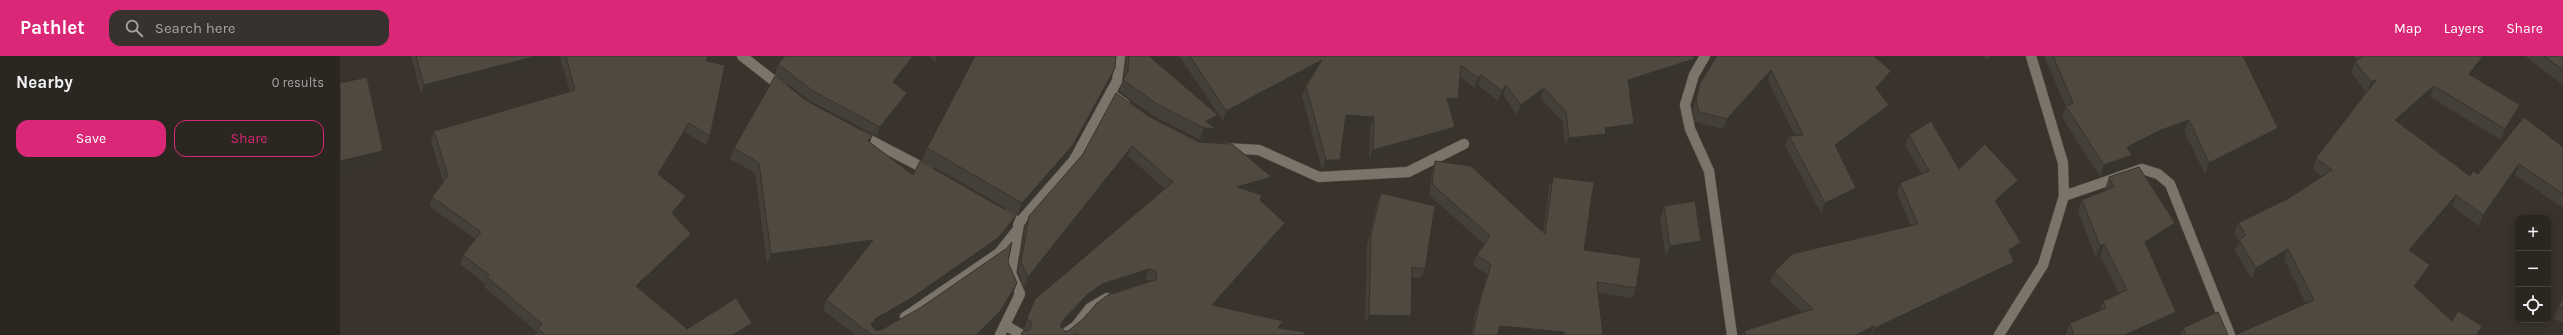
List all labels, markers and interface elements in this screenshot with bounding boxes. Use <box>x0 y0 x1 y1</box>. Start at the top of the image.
search box <box>109 10 389 46</box>
text: Pathlet <box>20 17 85 39</box>
icon: search <box>123 17 145 39</box>
text: Search here <box>155 19 236 37</box>
text: Map <box>2394 20 2422 37</box>
text: Layers <box>2444 20 2484 37</box>
text: Share <box>2506 20 2543 37</box>
text: Nearby <box>16 72 73 92</box>
text: 0 results <box>272 75 324 90</box>
button: Save <box>16 120 166 157</box>
button: Share <box>174 120 324 157</box>
map controls <box>2515 215 2551 323</box>
button: + <box>2515 215 2551 251</box>
button: − <box>2515 251 2551 287</box>
button: locate <box>2515 287 2551 323</box>

